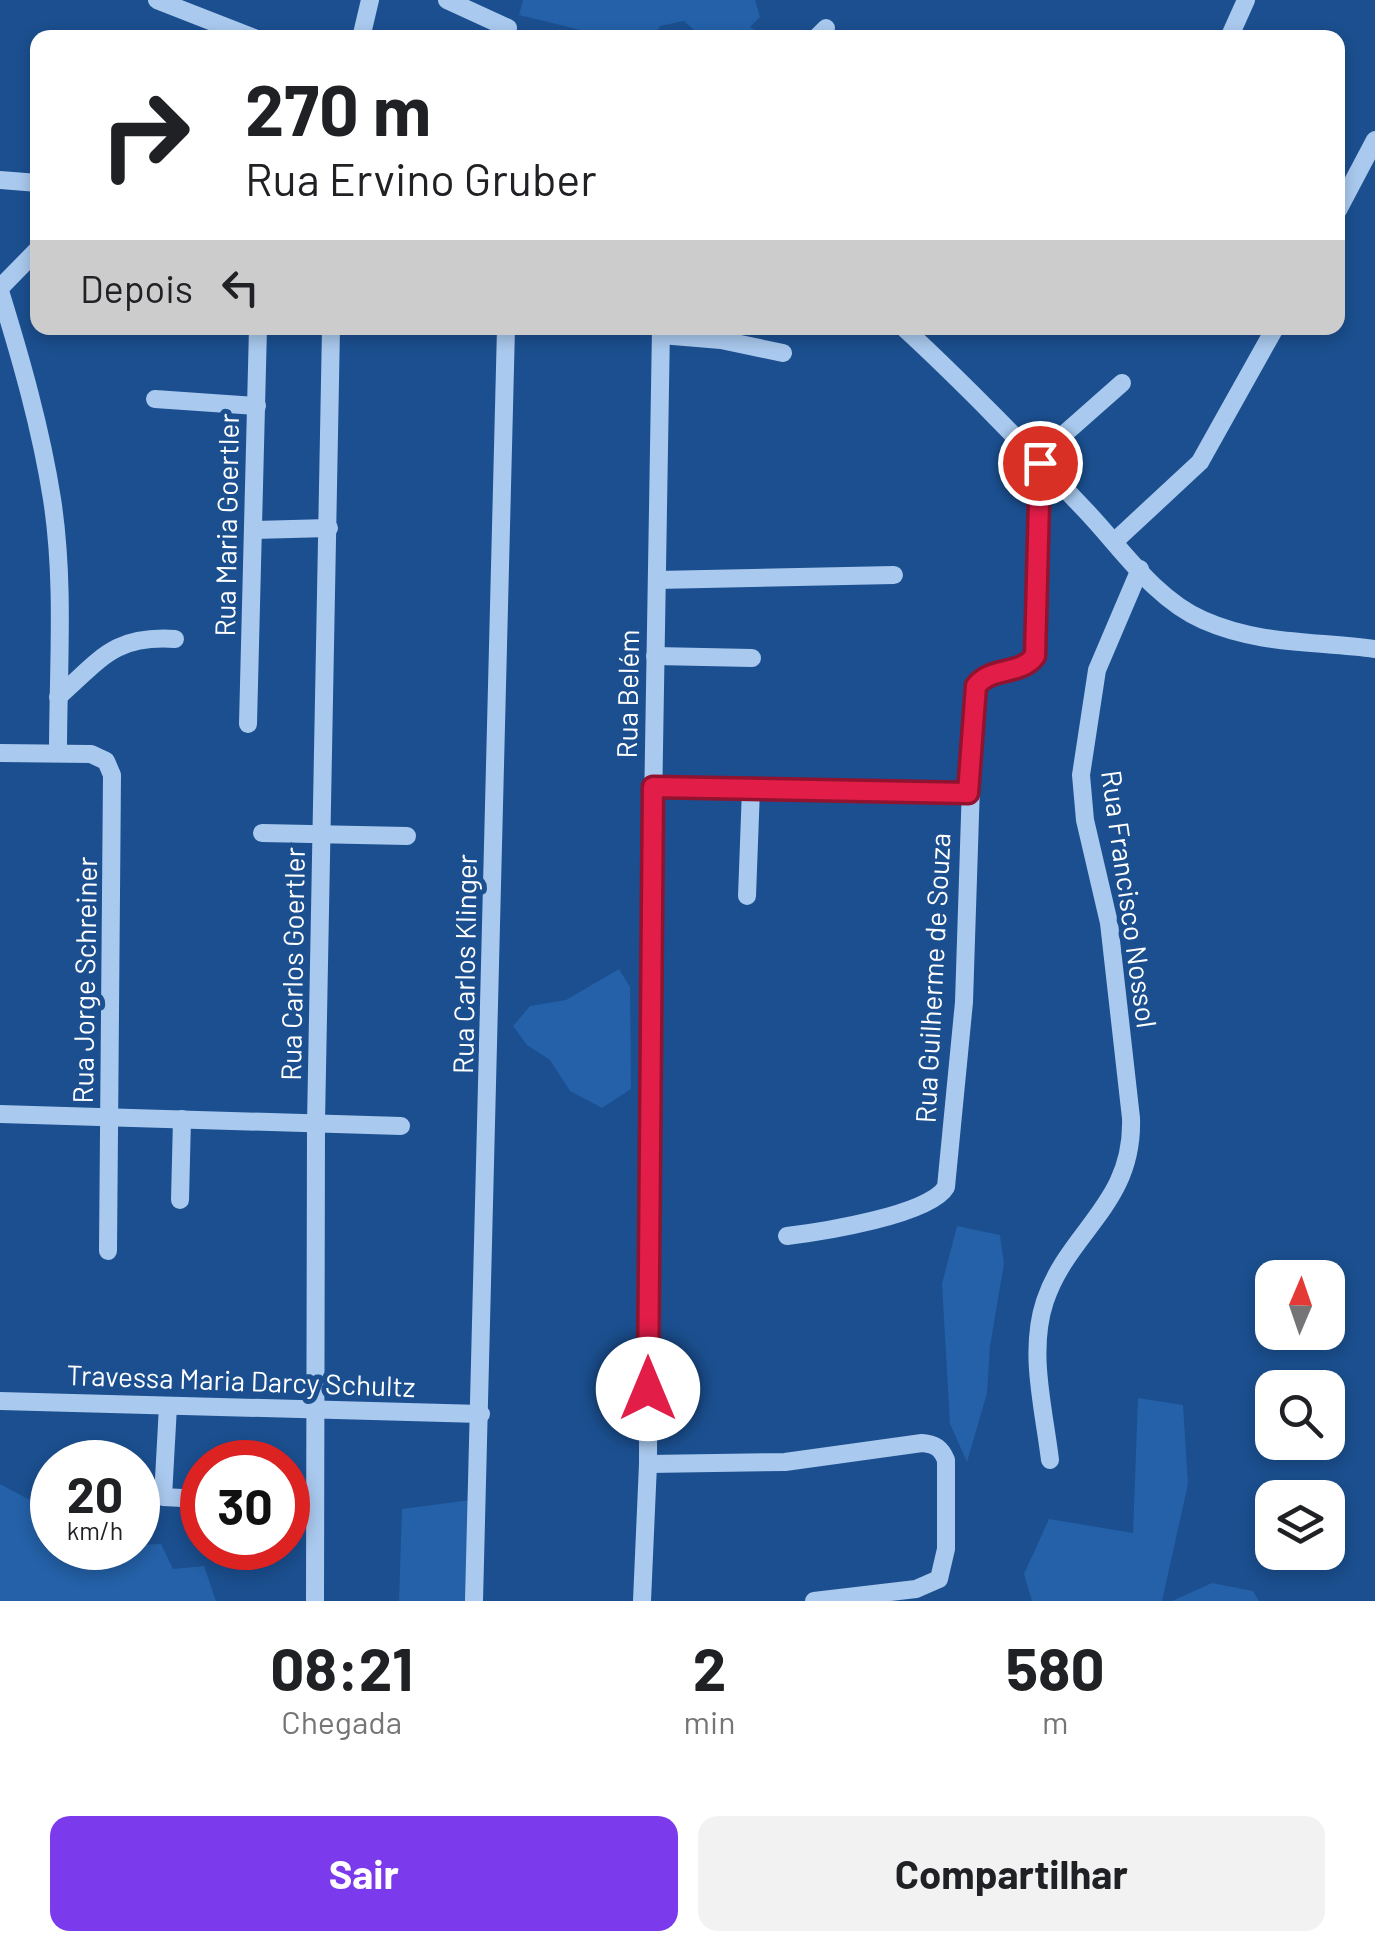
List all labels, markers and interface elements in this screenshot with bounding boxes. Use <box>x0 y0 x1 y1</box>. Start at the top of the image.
text: 270 m <box>245 66 431 150</box>
icon: right <box>80 70 210 200</box>
text: Rua Ervino Gruber <box>245 151 597 205</box>
icon: left <box>213 260 268 315</box>
text: Depois <box>80 265 193 311</box>
street label: Rua Maria Goertler <box>207 413 245 637</box>
pin <box>998 421 1083 506</box>
icon: arrive <box>1013 436 1068 491</box>
street label: Rua Belém <box>609 629 645 759</box>
street label: Rua Francisco Nossol <box>1095 768 1165 1030</box>
street label: Rua Guilherme de Souza <box>907 832 957 1124</box>
street label: Rua Carlos Goertler <box>273 847 311 1081</box>
street label: Rua Carlos Klinger <box>445 854 483 1074</box>
street label: Rua Jorge Schreiner <box>65 856 103 1104</box>
north arrow <box>1255 1260 1345 1350</box>
map controls <box>1255 1260 1345 1570</box>
position arrow <box>596 1337 700 1441</box>
street label: Travessa Maria Darcy Schultz <box>66 1357 416 1403</box>
button: search <box>1255 1370 1345 1460</box>
speed limit sign: 30 <box>180 1440 310 1570</box>
text: 20 <box>67 1463 123 1523</box>
button: layers <box>1255 1480 1345 1570</box>
text: km/h <box>67 1515 123 1545</box>
text: 08:21 <box>270 1631 413 1703</box>
text: 2 <box>693 1631 726 1703</box>
text: 580 <box>1006 1631 1105 1703</box>
text: Chegada <box>281 1702 402 1740</box>
text: min <box>684 1702 735 1740</box>
text: m <box>1042 1702 1068 1740</box>
button: Sair <box>50 1816 678 1931</box>
button: Compartilhar <box>698 1816 1325 1931</box>

